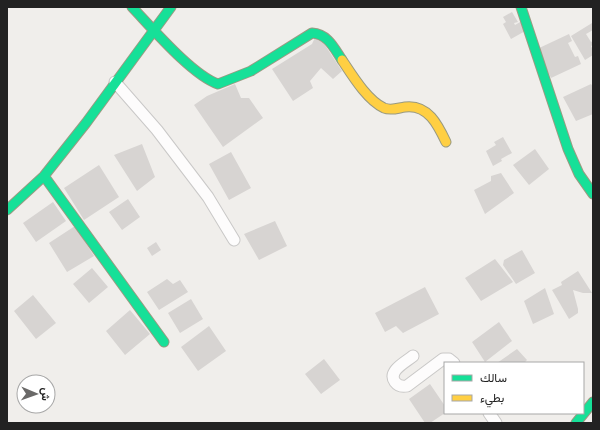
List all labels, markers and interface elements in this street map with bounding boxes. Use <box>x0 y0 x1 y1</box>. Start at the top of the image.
legend <box>444 362 584 414</box>
text: سالك <box>480 371 507 385</box>
north arrow <box>16 374 56 414</box>
text: ش <box>39 387 52 401</box>
text: بطيء <box>480 391 504 408</box>

